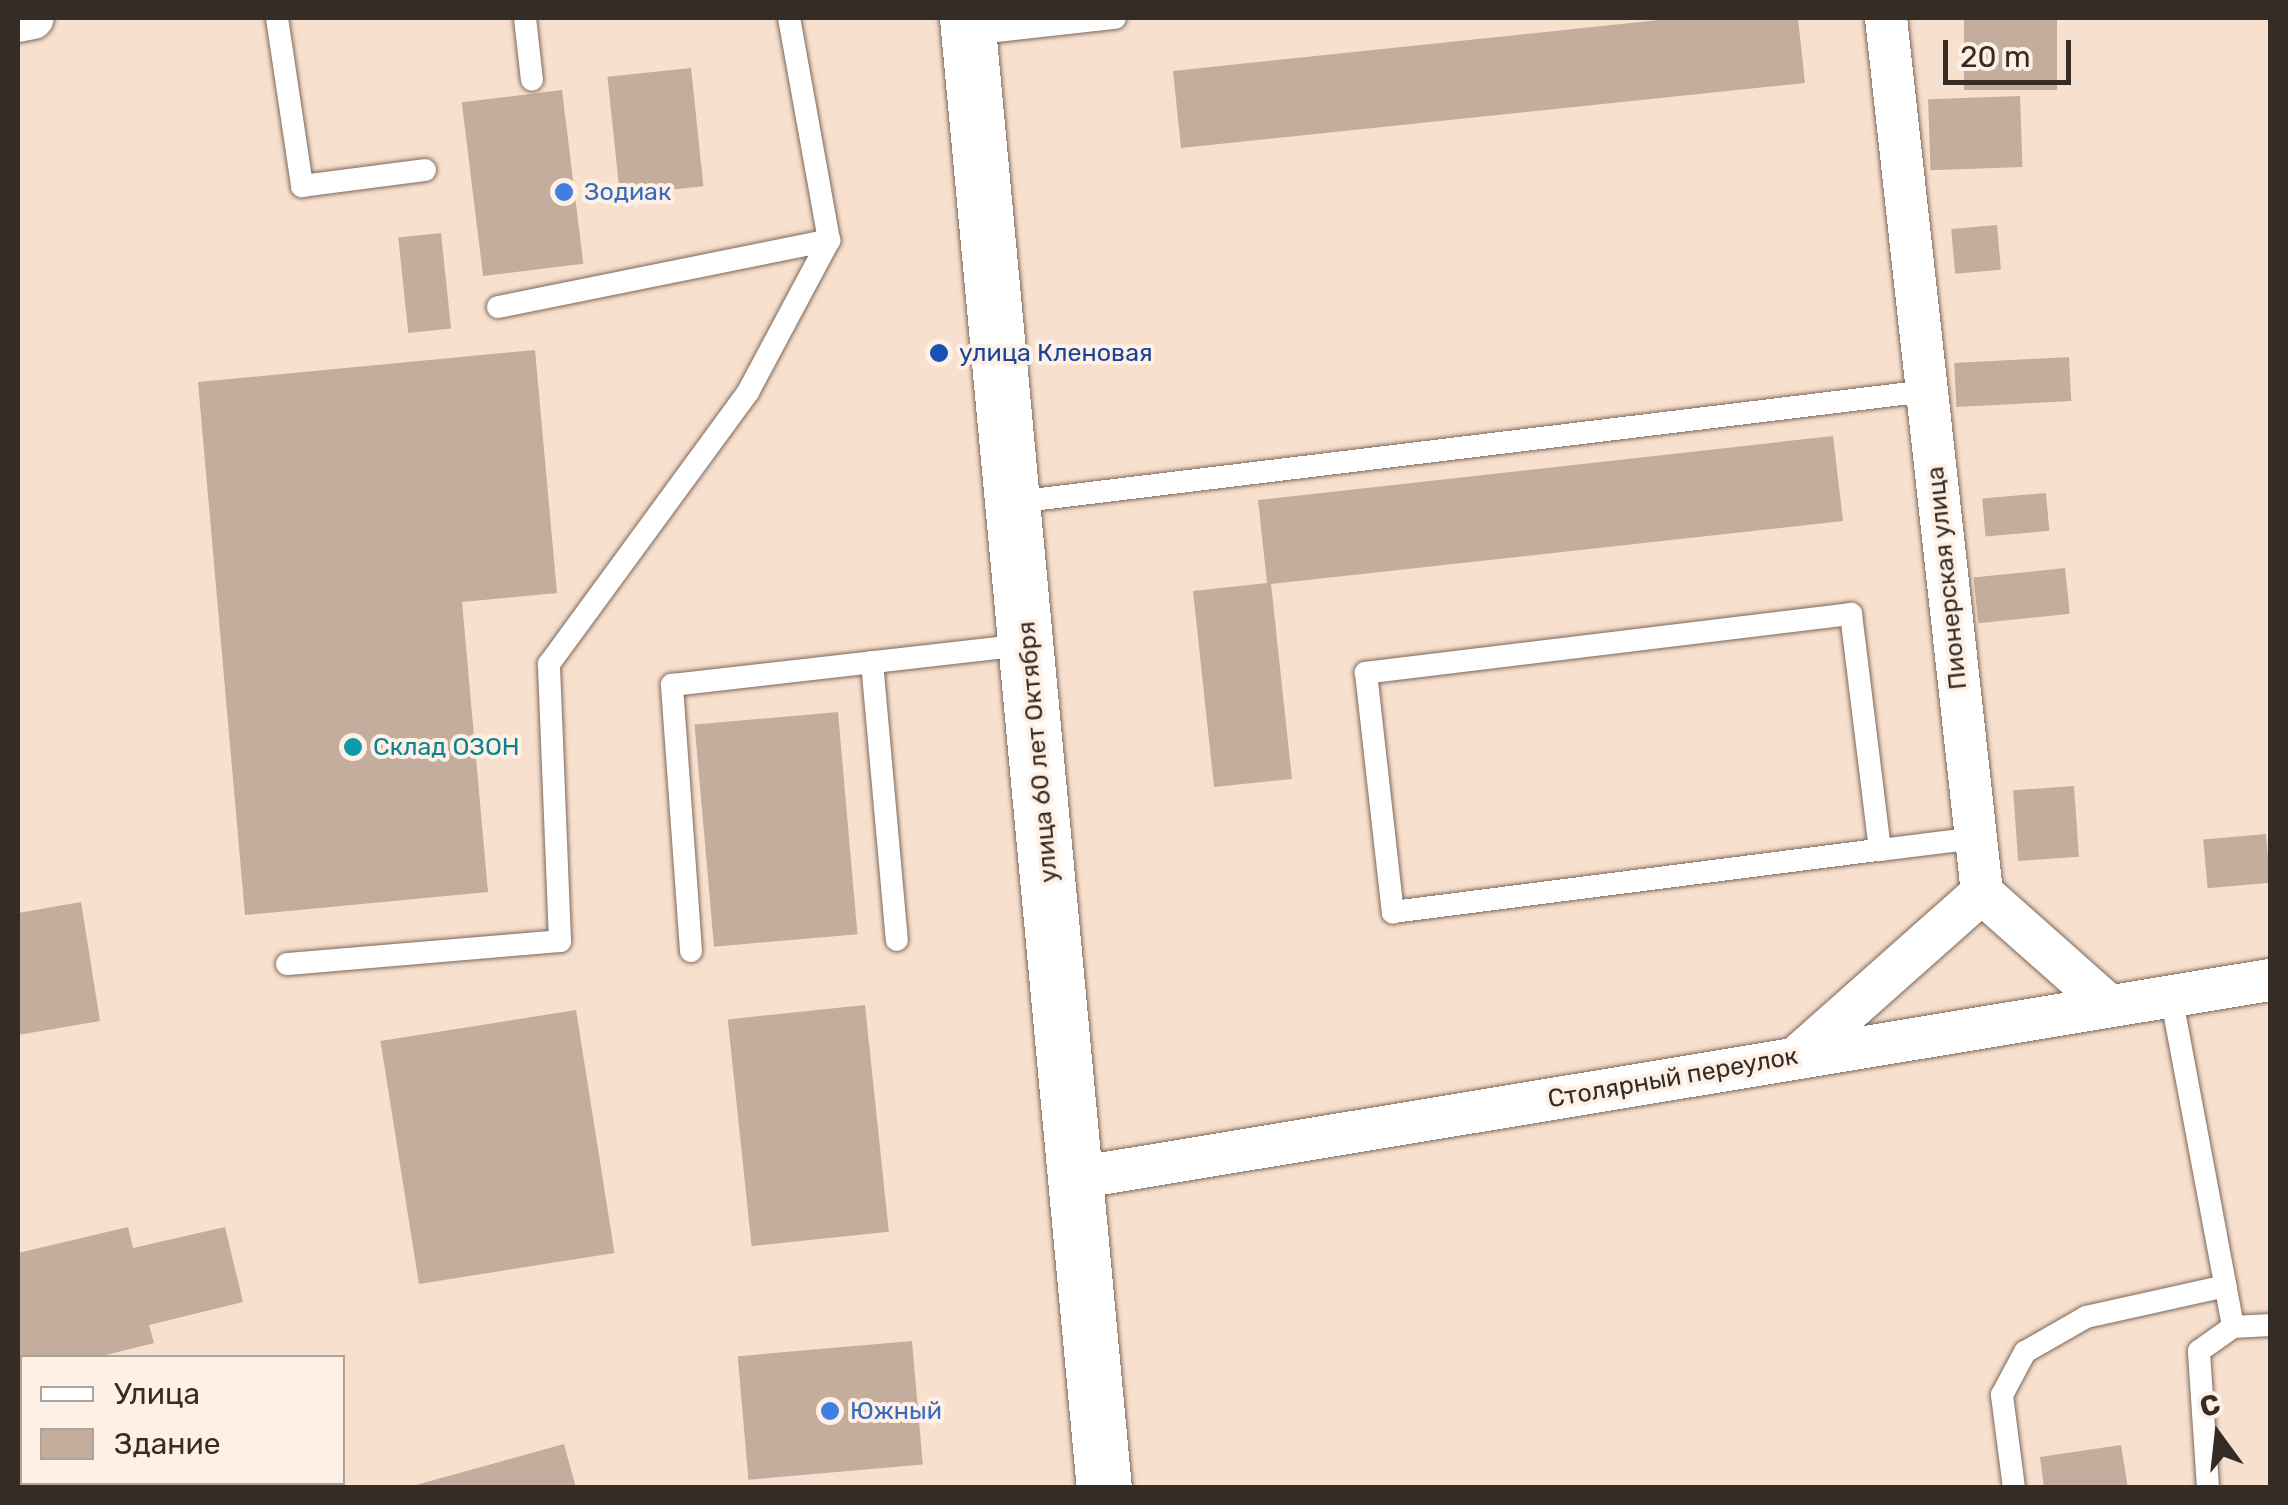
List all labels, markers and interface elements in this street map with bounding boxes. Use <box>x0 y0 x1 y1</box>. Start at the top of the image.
scale bar <box>1948 20 2076 82</box>
text: 20 m <box>1960 39 2031 75</box>
place label: Зодиак <box>584 177 671 207</box>
marker: Зодиак <box>553 181 575 203</box>
place label: улица Кленовая <box>959 338 1153 368</box>
marker: улица Кленовая <box>928 342 950 364</box>
street label: Пионерская улица <box>1920 465 1974 691</box>
street label: улица 60 лет Октября <box>1012 620 1064 884</box>
place label: Склад ОЗОН <box>373 732 520 762</box>
marker: Склад ОЗОН <box>342 736 364 758</box>
street label: Столярный переулок <box>1546 1041 1800 1115</box>
legend <box>20 1355 345 1485</box>
text: Улица <box>114 1376 200 1412</box>
north arrow <box>2168 1385 2268 1485</box>
text: С <box>2196 1387 2224 1424</box>
place label: Южный <box>850 1396 942 1426</box>
marker: Южный <box>819 1400 841 1422</box>
text: Здание <box>114 1426 221 1462</box>

